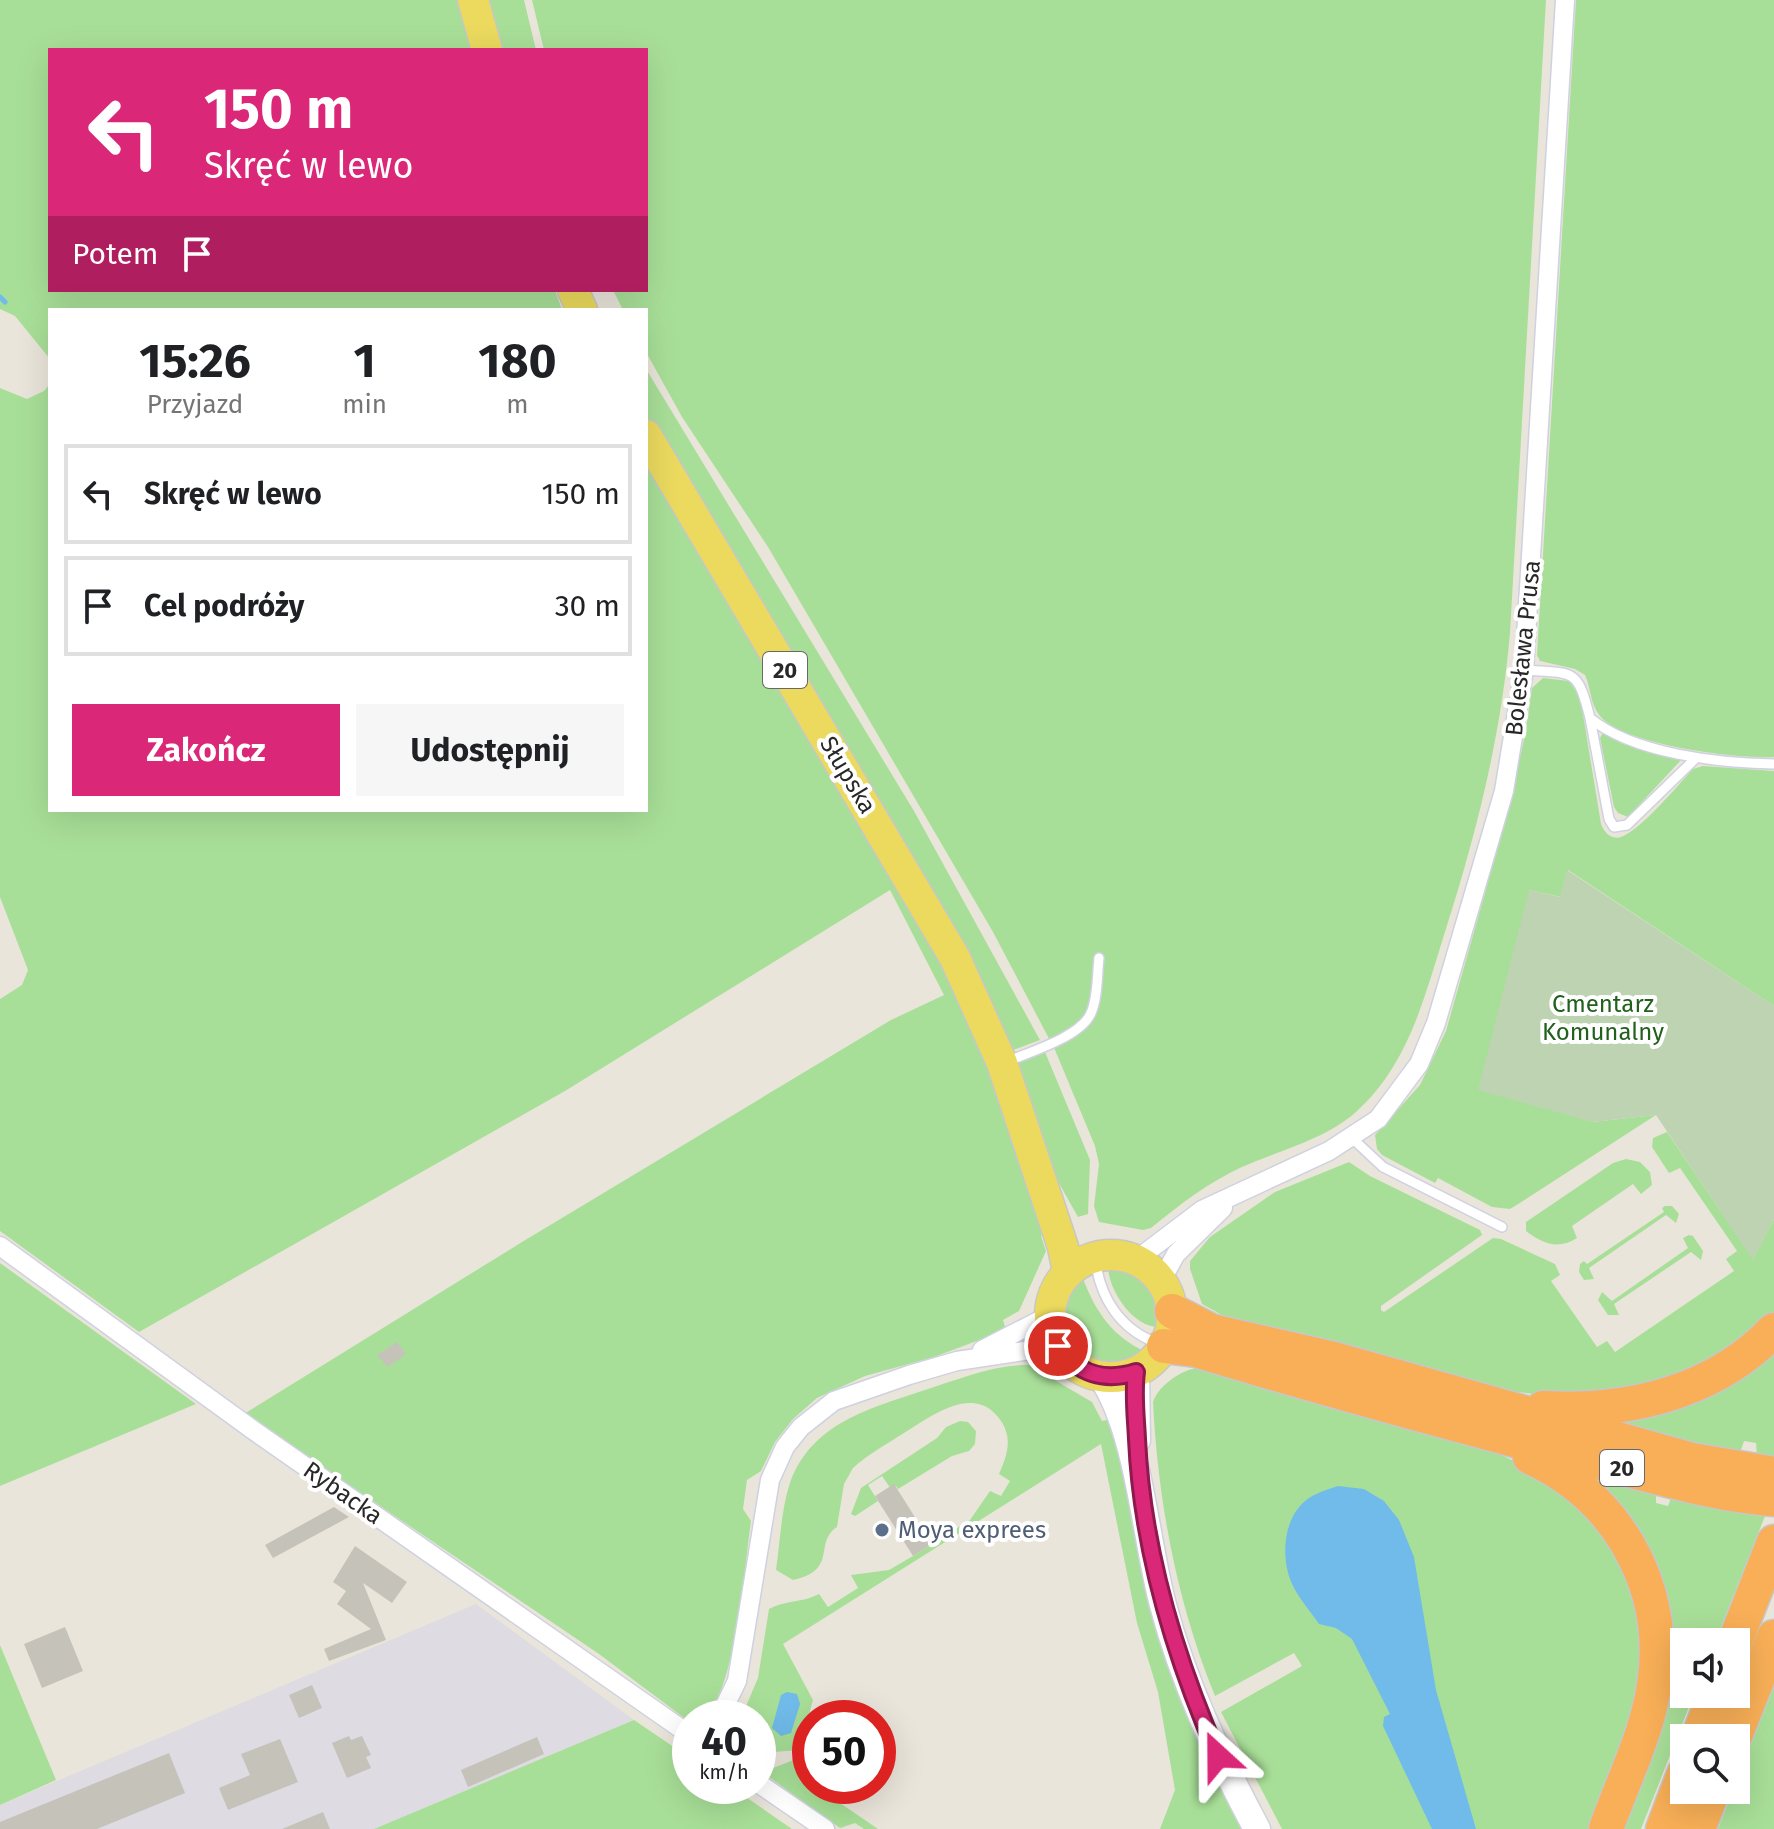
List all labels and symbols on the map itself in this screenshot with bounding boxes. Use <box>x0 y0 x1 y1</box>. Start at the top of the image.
street label: Bolesława Prusa <box>1500 559 1546 737</box>
road number: 20 <box>763 652 807 688</box>
street label: Słupska <box>814 731 882 819</box>
park label: Cmentarz Komunalny <box>1542 990 1664 1046</box>
pin <box>1024 1312 1092 1380</box>
road number: 20 <box>1600 1450 1644 1486</box>
street label: Rybacka <box>298 1456 388 1530</box>
place label: Moya exprees <box>898 1516 1046 1544</box>
marker: Moya exprees <box>873 1521 891 1539</box>
speed limit sign: 50 <box>792 1700 896 1804</box>
position arrow <box>1176 1714 1260 1798</box>

